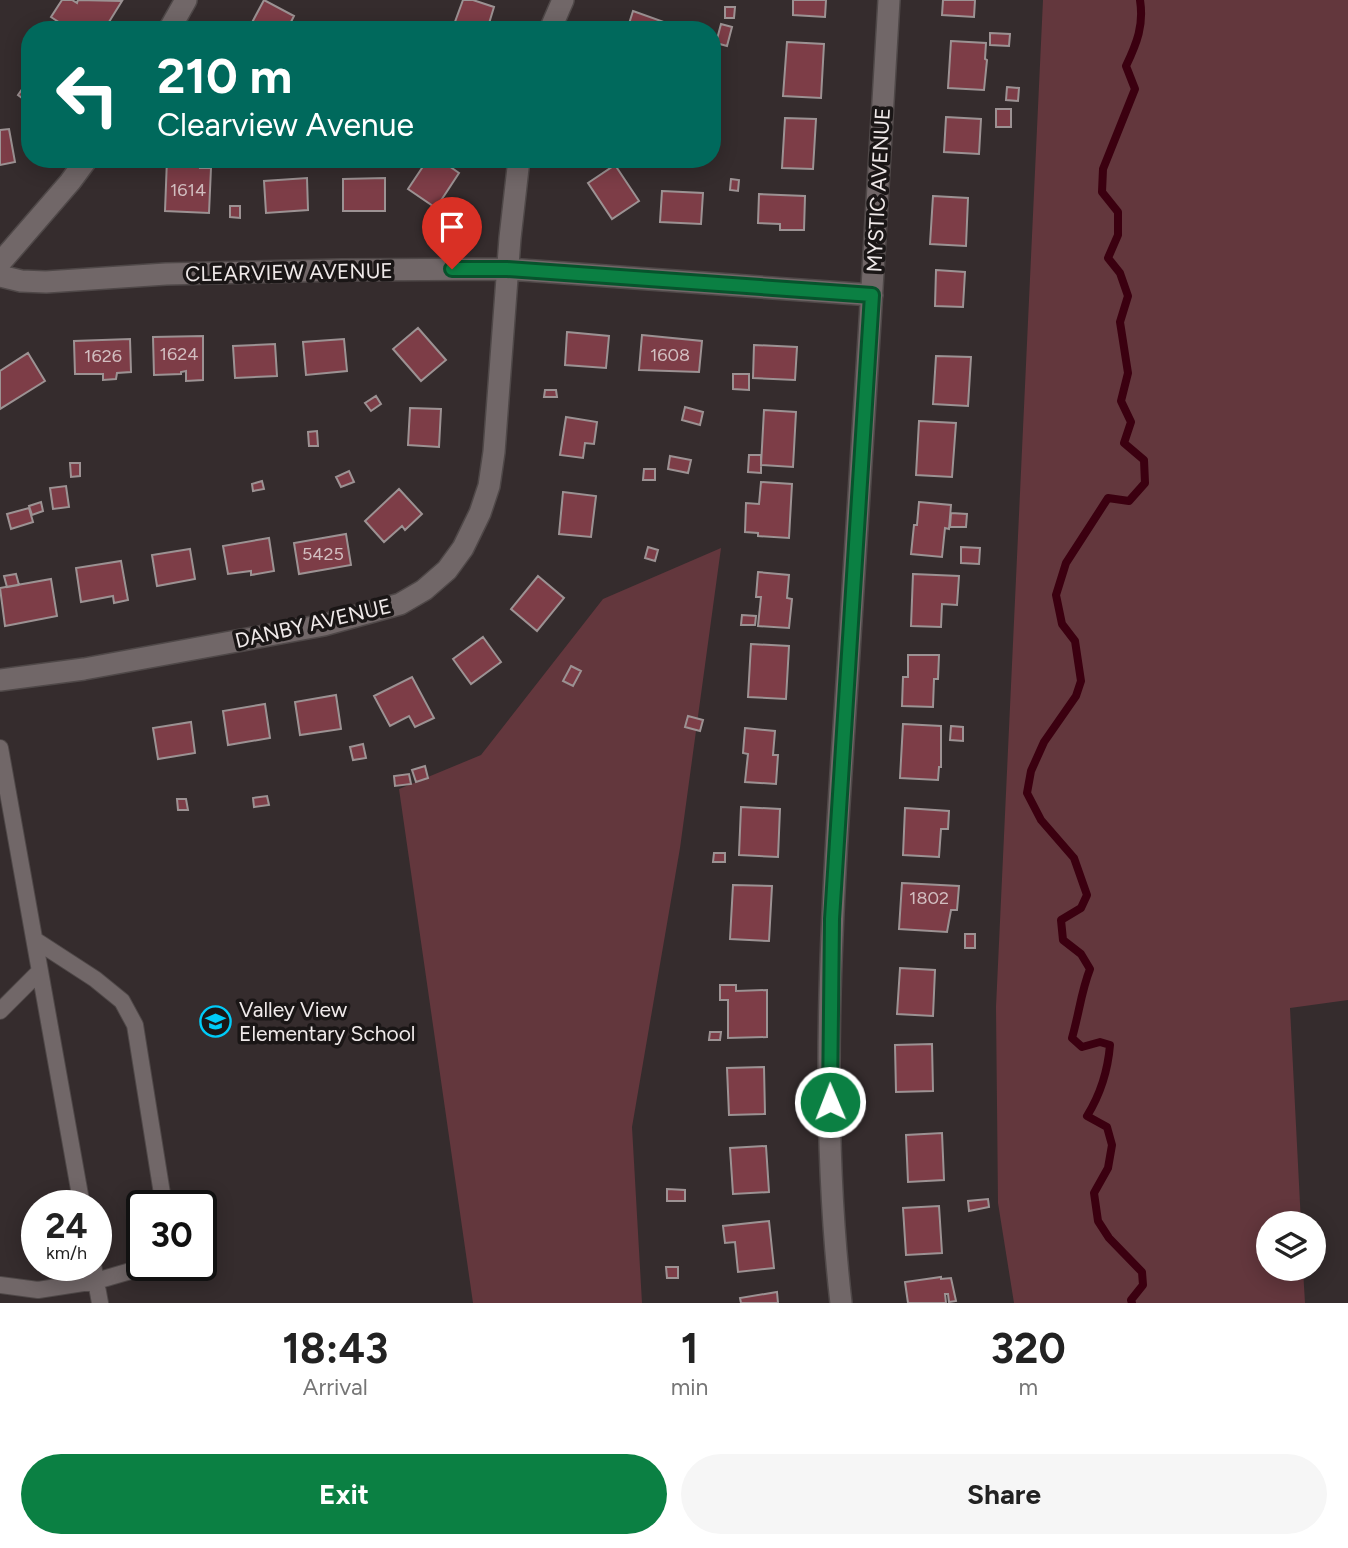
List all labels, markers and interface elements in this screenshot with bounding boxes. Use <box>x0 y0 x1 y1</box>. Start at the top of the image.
text: 210 m <box>157 46 292 105</box>
icon: left <box>42 49 133 140</box>
text: Clearview Avenue <box>157 106 414 144</box>
street label: MYSTIC AVENUE <box>861 107 895 273</box>
house number: 1614 <box>170 179 206 201</box>
pin <box>422 197 482 269</box>
icon: arrive <box>433 208 471 246</box>
street label: CLEARVIEW AVENUE <box>185 258 393 286</box>
house number: 1624 <box>160 343 198 365</box>
house number: 1608 <box>650 344 690 366</box>
house number: 1626 <box>84 345 122 367</box>
house number: 5425 <box>302 543 344 565</box>
street label: DANBY AVENUE <box>233 593 393 653</box>
house number: 1802 <box>909 887 949 909</box>
place label: Valley View Elementary School <box>239 997 415 1046</box>
school or university icon: Valley View Elementary School <box>199 1004 233 1038</box>
position arrow <box>793 1065 867 1139</box>
speed limit sign: 30 <box>126 1190 217 1281</box>
text: 24 <box>45 1205 88 1247</box>
map controls <box>1256 1211 1326 1281</box>
button: layers <box>1256 1211 1326 1281</box>
text: km/h <box>46 1242 87 1264</box>
text: 18:43 <box>282 1323 388 1374</box>
text: 1 <box>681 1323 698 1374</box>
text: 320 <box>991 1323 1066 1374</box>
text: Arrival <box>303 1373 368 1401</box>
text: min <box>671 1373 708 1401</box>
text: m <box>1018 1373 1038 1401</box>
button: Exit <box>21 1454 667 1534</box>
button: Share <box>681 1454 1327 1534</box>

